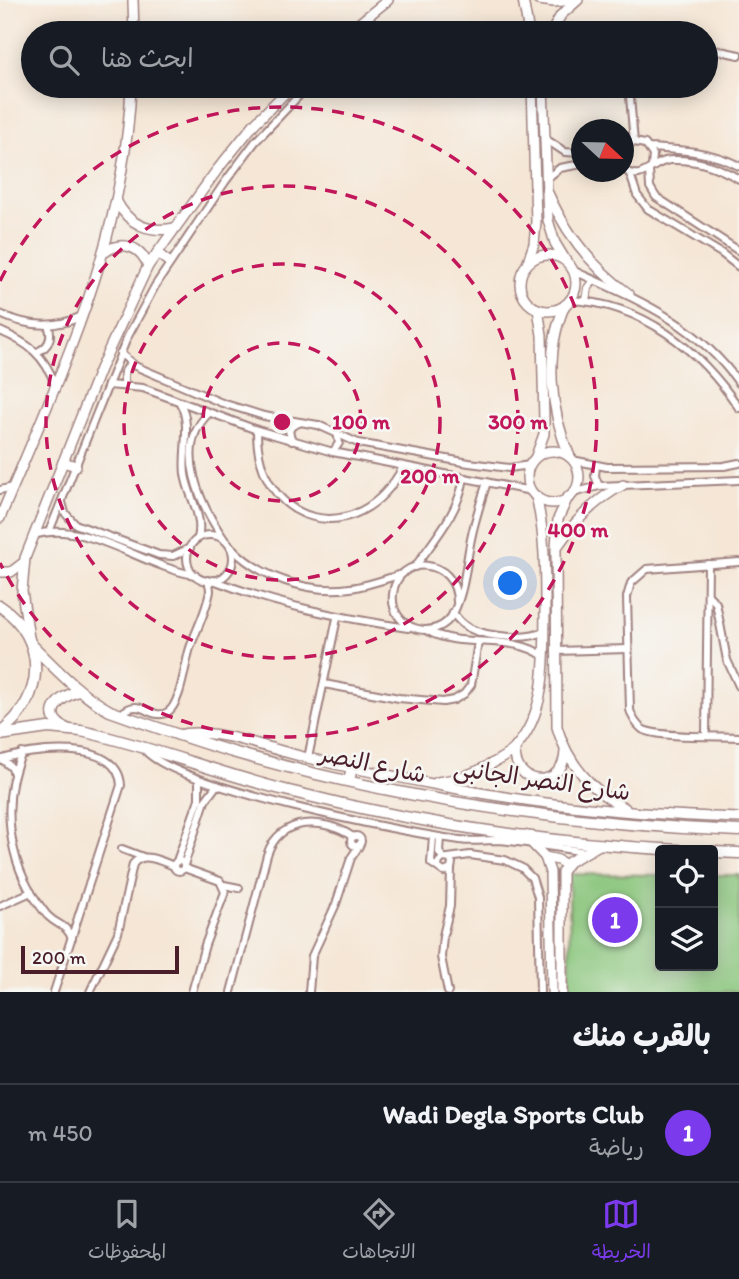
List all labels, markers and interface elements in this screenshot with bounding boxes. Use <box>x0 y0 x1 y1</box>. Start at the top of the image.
search box <box>21 21 718 98</box>
icon: search <box>45 41 83 79</box>
text: ابحث هنا <box>101 42 194 74</box>
north arrow <box>571 119 634 182</box>
text: 100 m <box>332 409 390 434</box>
text: 300 m <box>488 409 548 434</box>
centre of rings <box>270 410 294 434</box>
text: 200 m <box>400 463 460 488</box>
text: 400 m <box>548 517 609 542</box>
your location <box>493 566 527 600</box>
street label: شارع النصر <box>315 738 429 792</box>
street label: شارع النصر الجانبى <box>451 753 632 809</box>
map controls <box>655 845 718 971</box>
button: locate <box>655 845 718 908</box>
pin: 1 <box>592 894 638 946</box>
button: layers <box>655 908 718 971</box>
scale bar <box>21 943 178 975</box>
text: 200 m <box>32 946 86 969</box>
text: بالقرب منك <box>573 1017 711 1054</box>
text: Wadi Degla Sports Club <box>383 1098 644 1130</box>
text: 450 m <box>28 1119 93 1147</box>
text: 1 <box>683 1119 693 1147</box>
text: رياضة <box>589 1133 644 1161</box>
tab: المحفوظات <box>88 1195 166 1268</box>
tab: الاتجاهات <box>342 1195 416 1268</box>
tab: الخريطة <box>592 1195 651 1268</box>

